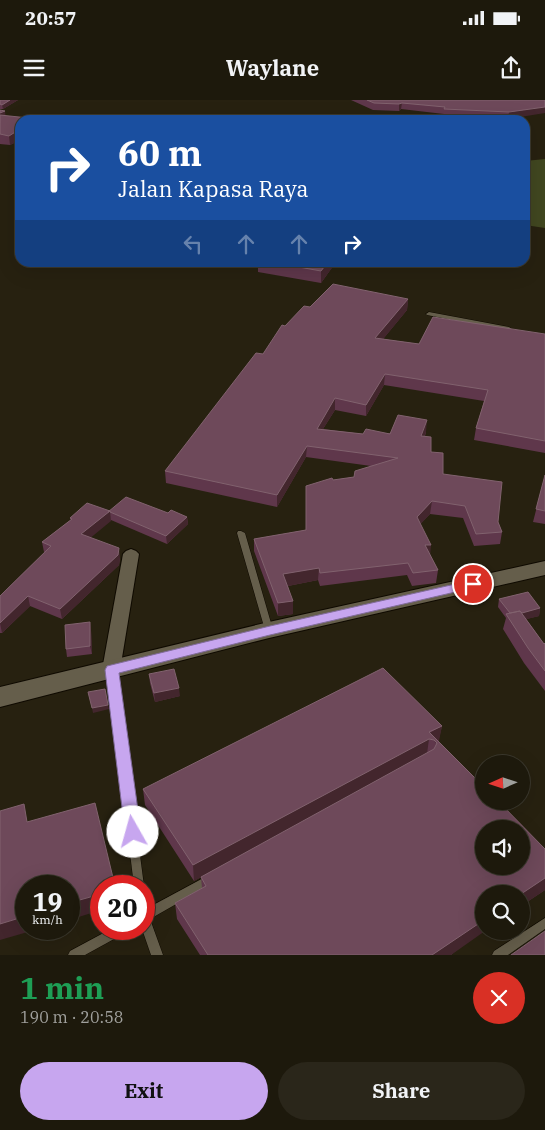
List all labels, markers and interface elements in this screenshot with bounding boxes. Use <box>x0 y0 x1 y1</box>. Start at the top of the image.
text: 20:57 <box>25 6 76 30</box>
text: Waylane <box>226 53 319 82</box>
icon: menu <box>20 54 48 82</box>
icon: share <box>497 54 525 82</box>
text: 60 m <box>118 130 202 176</box>
icon: right <box>35 135 100 200</box>
text: Jalan Kapasa Raya <box>118 174 309 203</box>
icon: left <box>179 230 207 258</box>
icon: ahead <box>232 230 260 258</box>
icon: ahead <box>285 230 313 258</box>
icon: right <box>338 230 366 258</box>
pin <box>452 563 494 605</box>
icon: arrive <box>459 570 487 598</box>
north arrow <box>475 755 530 810</box>
map controls <box>475 755 530 940</box>
position arrow <box>106 805 158 857</box>
button: sound <box>475 820 530 875</box>
speed limit sign: 20 <box>90 875 155 940</box>
text: 19 <box>32 885 63 918</box>
button: search <box>475 885 530 940</box>
text: km/h <box>32 912 63 927</box>
text: 1 min <box>20 968 104 1007</box>
button: close <box>473 972 525 1024</box>
text: 190 m · 20:58 <box>20 1007 123 1027</box>
button: Exit <box>20 1062 268 1120</box>
button: Share <box>278 1062 525 1120</box>

